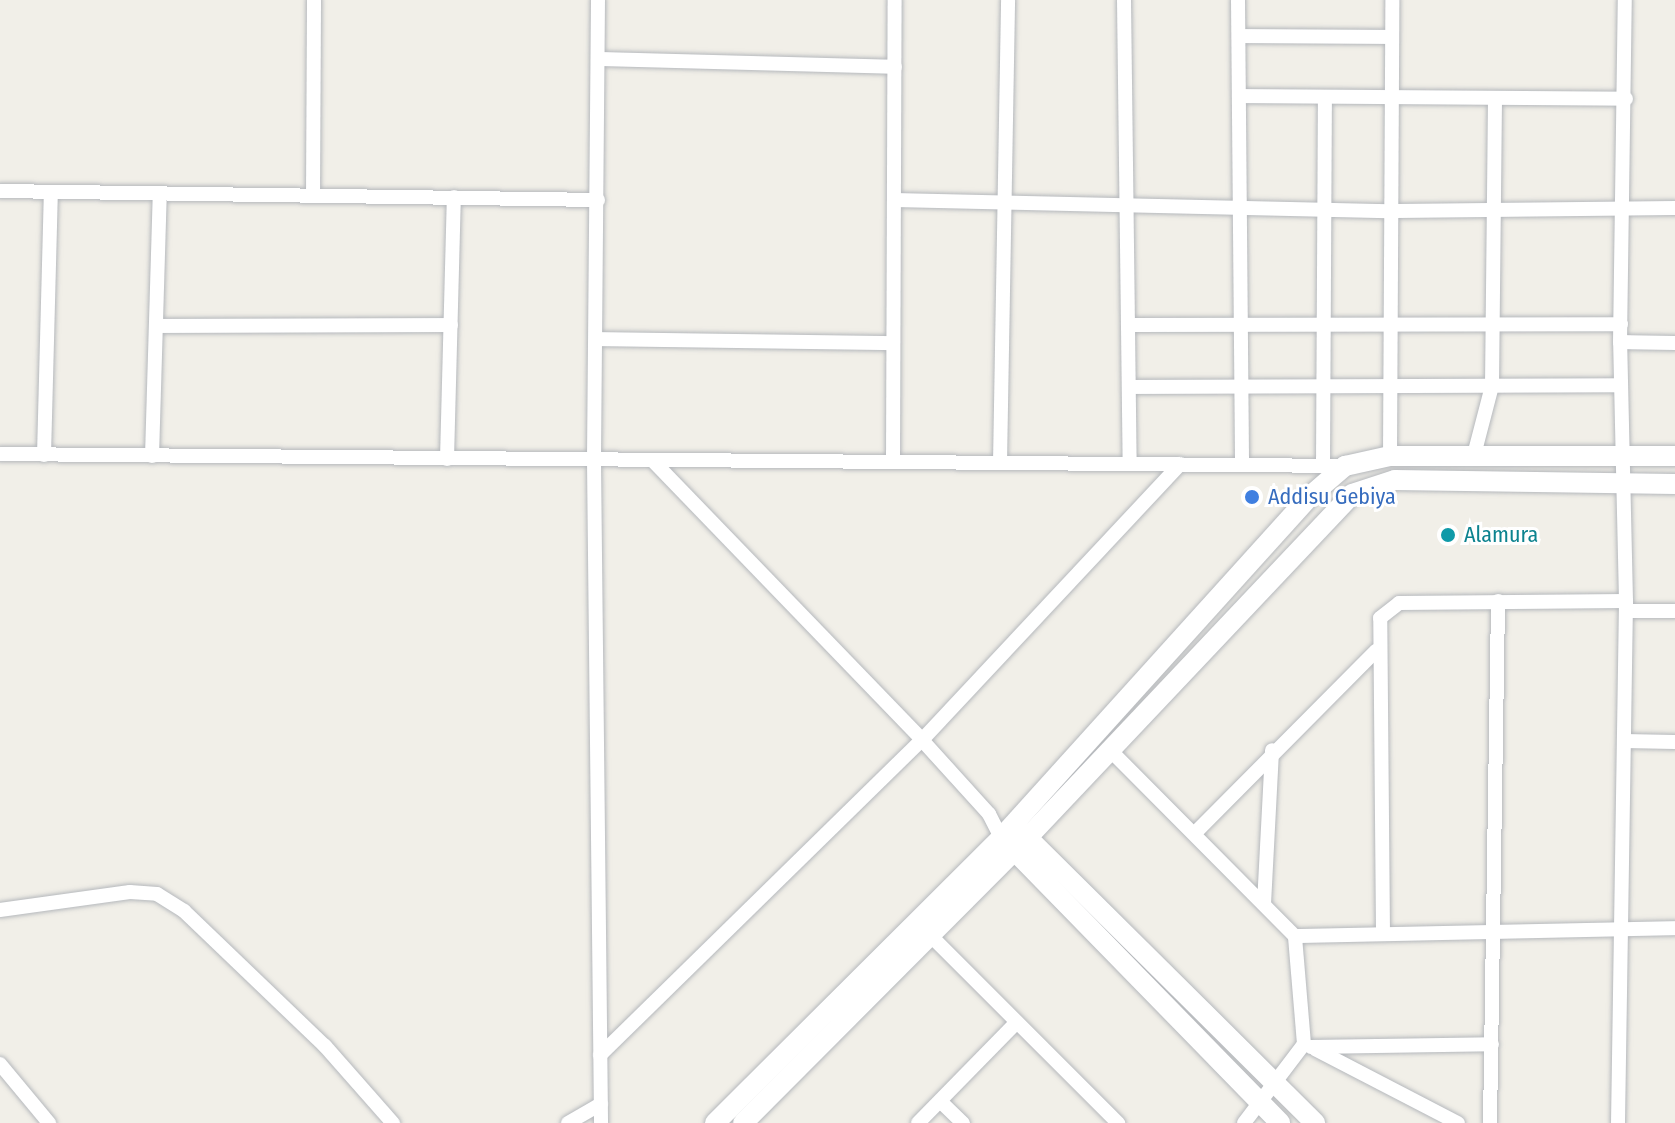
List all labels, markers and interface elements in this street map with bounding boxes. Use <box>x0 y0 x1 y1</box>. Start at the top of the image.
place label: Addisu Gebiya <box>1268 484 1396 510</box>
marker: Addisu Gebiya <box>1243 488 1261 506</box>
place label: Alamura <box>1464 522 1538 548</box>
marker: Alamura <box>1439 526 1457 544</box>

